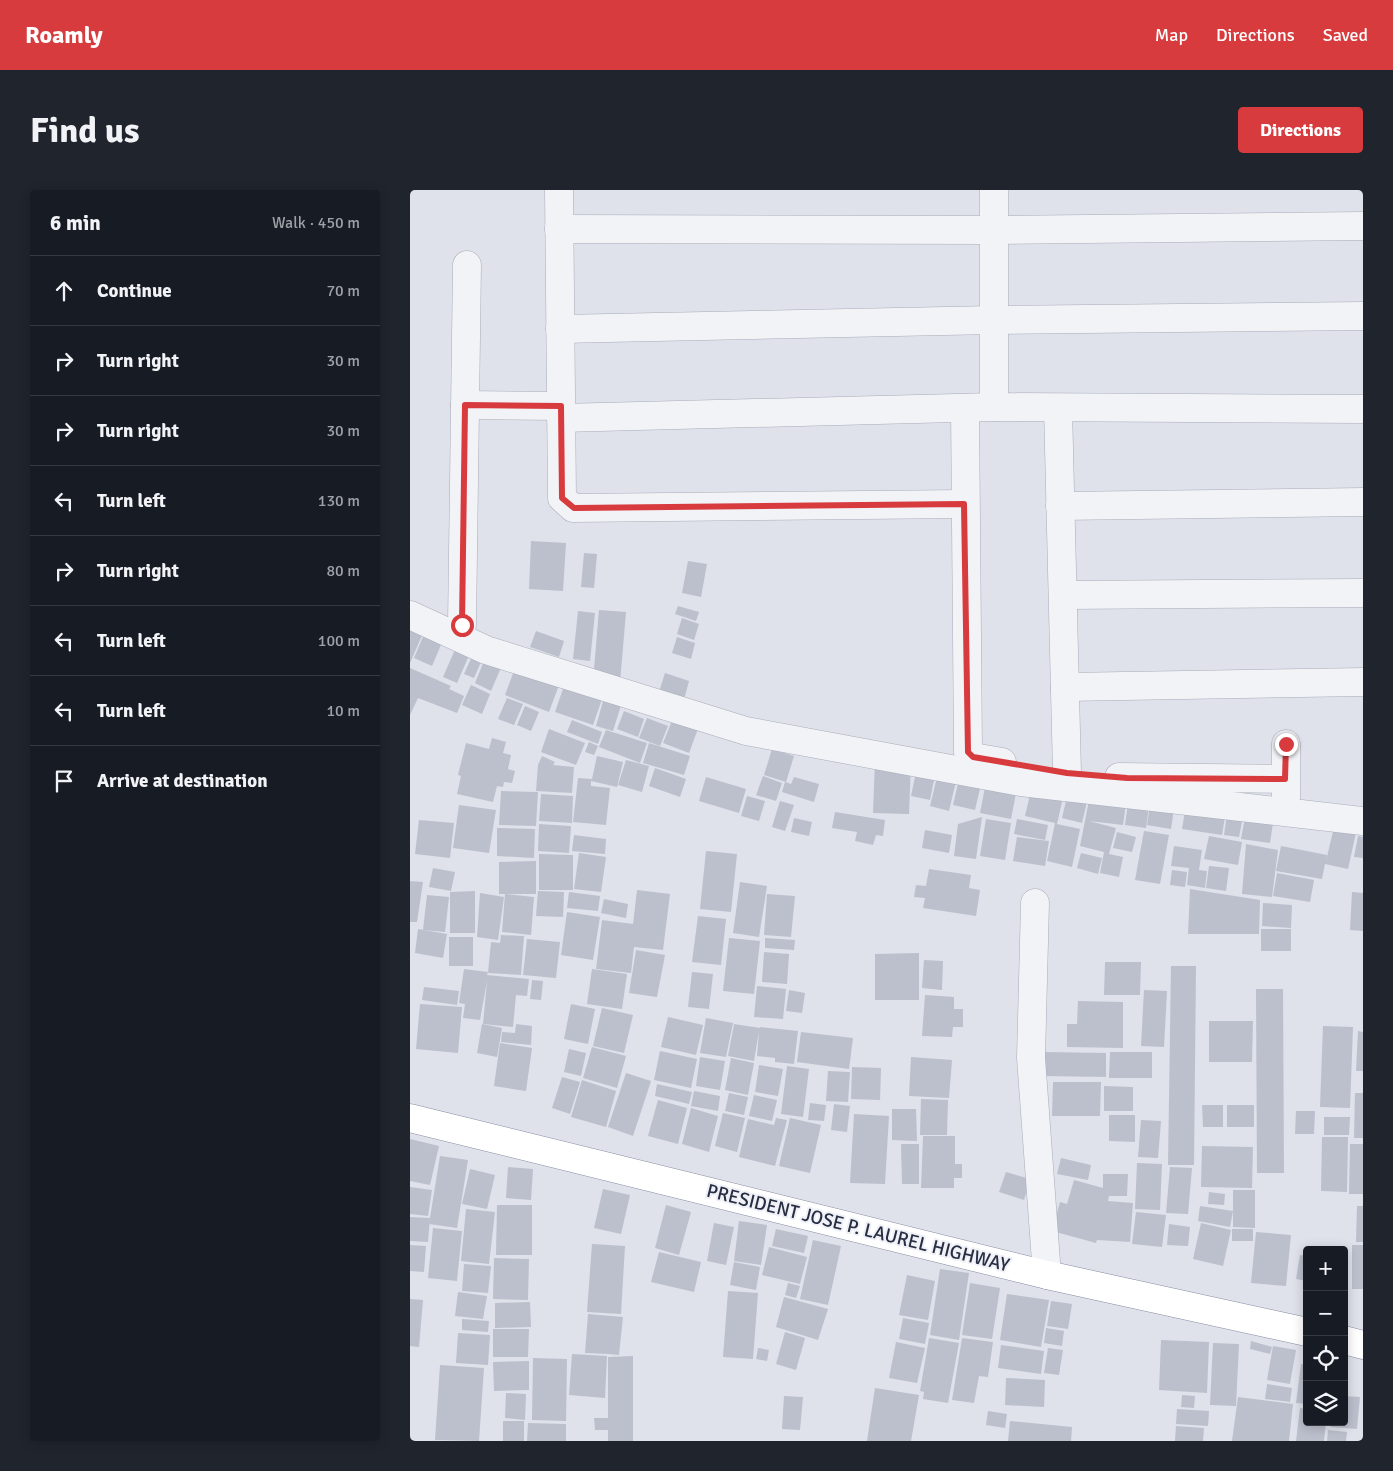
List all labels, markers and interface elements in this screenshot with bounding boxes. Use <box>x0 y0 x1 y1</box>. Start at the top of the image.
text: Roamly <box>25 20 103 50</box>
text: Map <box>1155 24 1188 46</box>
text: Directions <box>1216 24 1295 46</box>
text: Saved <box>1323 24 1368 46</box>
button: Directions <box>1238 107 1363 153</box>
text: Find us <box>30 109 140 152</box>
text: 6 min <box>50 210 101 236</box>
text: Walk · 450 m <box>272 213 360 233</box>
icon: ahead <box>50 277 78 305</box>
text: Continue <box>97 279 172 303</box>
text: 70 m <box>326 281 360 301</box>
icon: right <box>50 347 78 375</box>
text: Turn right <box>97 349 179 373</box>
text: 30 m <box>326 351 360 371</box>
icon: right <box>50 417 78 445</box>
text: Turn right <box>97 419 179 443</box>
text: 30 m <box>326 421 360 441</box>
icon: left <box>50 487 78 515</box>
text: Turn left <box>97 489 166 513</box>
text: 130 m <box>318 491 360 511</box>
icon: right <box>50 557 78 585</box>
text: Turn right <box>97 559 179 583</box>
text: 80 m <box>326 561 360 581</box>
route start <box>451 614 474 637</box>
icon: left <box>50 627 78 655</box>
text: Turn left <box>97 629 166 653</box>
text: 100 m <box>318 631 360 651</box>
icon: left <box>50 697 78 725</box>
text: Turn left <box>97 699 166 723</box>
text: 10 m <box>326 701 360 721</box>
route end <box>1275 733 1298 756</box>
icon: arrive <box>50 767 78 795</box>
text: Arrive at destination <box>97 769 268 793</box>
street label: PRESIDENT JOSE P. LAUREL HIGHWAY <box>704 1179 1012 1277</box>
map controls <box>1303 1246 1348 1426</box>
button: + <box>1303 1246 1348 1291</box>
button: − <box>1303 1291 1348 1336</box>
button: locate <box>1303 1336 1348 1381</box>
button: layers <box>1303 1381 1348 1426</box>

